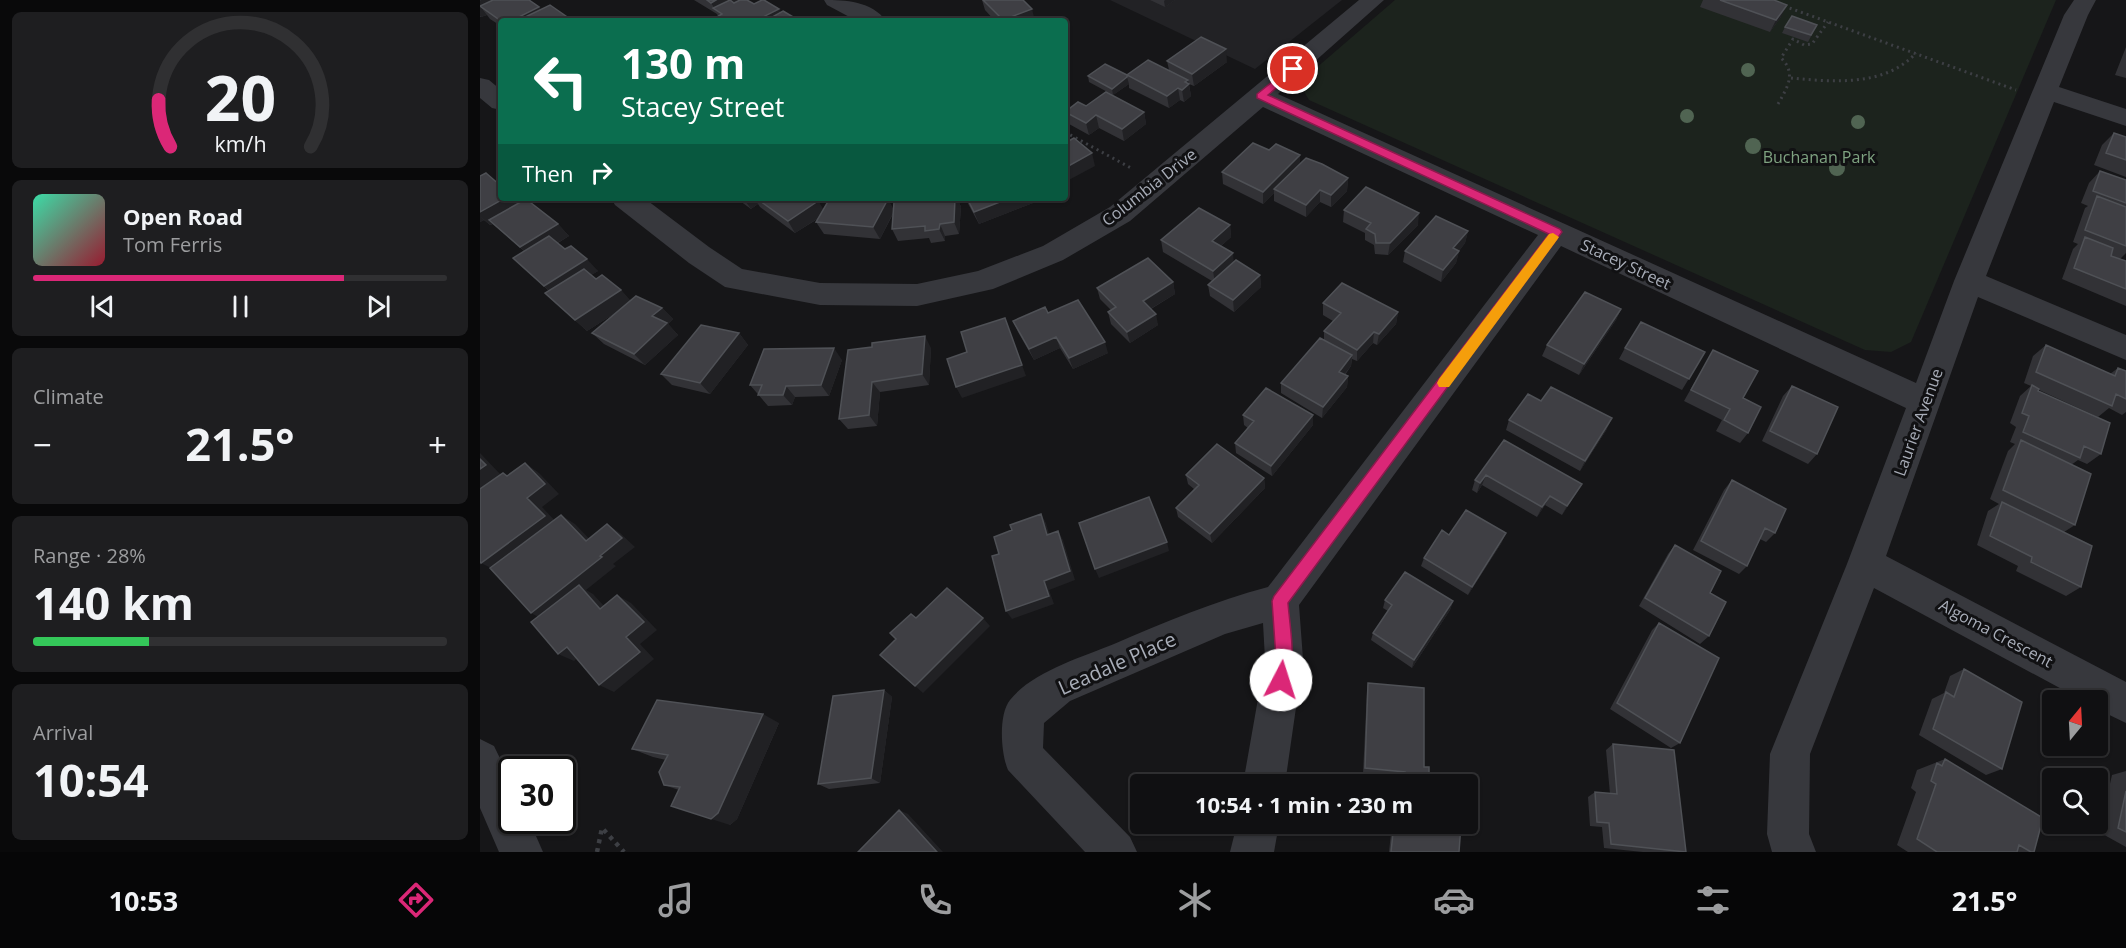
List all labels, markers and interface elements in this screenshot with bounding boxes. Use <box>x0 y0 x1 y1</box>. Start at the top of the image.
text: 130 m <box>621 34 745 91</box>
icon: left <box>522 42 600 120</box>
pin <box>1267 43 1318 94</box>
icon: arrive <box>1276 52 1309 85</box>
text: 20 <box>204 54 276 139</box>
text: Stacey Street <box>621 88 784 125</box>
text: km/h <box>214 129 266 158</box>
street label: Columbia Drive <box>1097 143 1201 231</box>
park label: Buchanan Park <box>1763 146 1876 168</box>
icon: right <box>585 156 618 189</box>
text: Then <box>522 158 573 188</box>
text: Open Road <box>123 201 243 231</box>
text: Tom Ferris <box>123 231 222 258</box>
street label: Stacey Street <box>1577 234 1675 295</box>
icon: previous <box>86 290 119 323</box>
icon: pause <box>224 290 257 323</box>
icon: next <box>362 290 395 323</box>
street label: Laurier Avenue <box>1888 365 1948 479</box>
text: Climate <box>33 383 104 410</box>
text: 21.5° <box>185 413 295 474</box>
text: − <box>33 422 52 467</box>
text: + <box>428 422 447 467</box>
text: Range · 28% <box>33 542 146 569</box>
text: 140 km <box>33 572 194 633</box>
street label: Algoma Crescent <box>1935 594 2057 672</box>
street label: Leadale Place <box>1054 625 1180 701</box>
position arrow <box>1249 648 1313 712</box>
north arrow <box>2042 690 2108 756</box>
map controls <box>2042 690 2108 834</box>
text: Arrival <box>33 719 93 746</box>
text: 10:54 <box>33 749 149 810</box>
speed limit sign: 30 <box>498 756 576 834</box>
button: search <box>2042 768 2108 834</box>
text: 10:54 · 1 min · 230 m <box>1195 789 1413 819</box>
icon: directions <box>395 879 437 921</box>
icon: music <box>655 879 697 921</box>
icon: phone <box>914 879 956 921</box>
icon: climate <box>1174 879 1216 921</box>
icon: car <box>1433 879 1475 921</box>
icon: filters <box>1692 879 1734 921</box>
text: 10:53 <box>109 882 178 919</box>
text: 21.5° <box>1952 882 2017 919</box>

